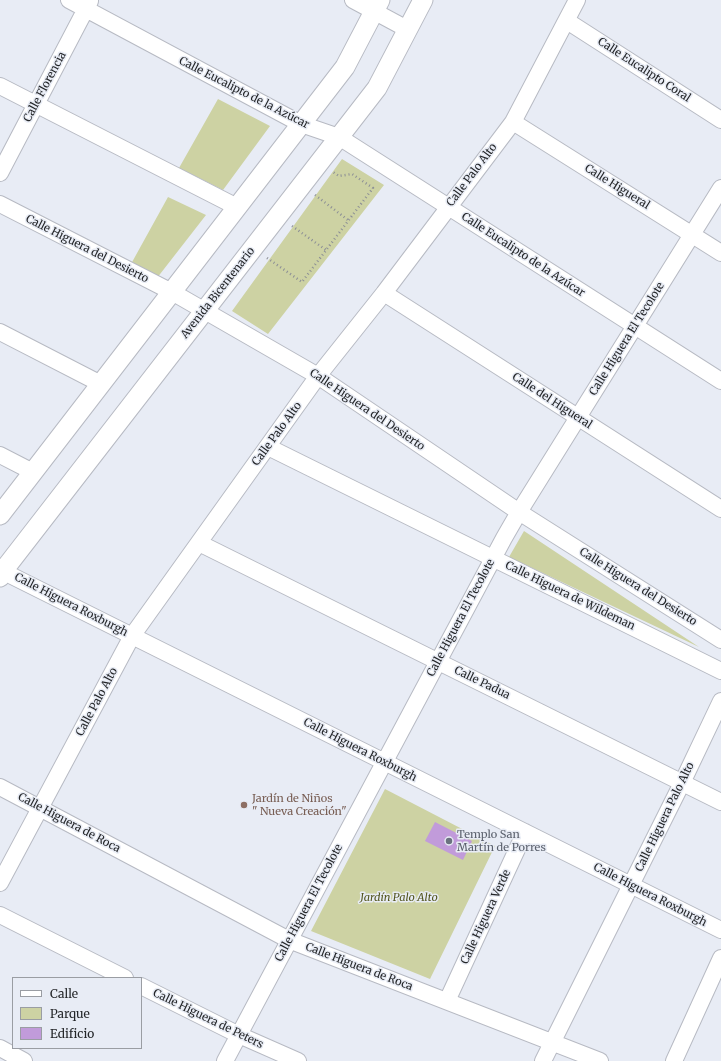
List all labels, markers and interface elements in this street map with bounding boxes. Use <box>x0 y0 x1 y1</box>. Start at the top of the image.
street label: Calle Eucalipto Coral <box>595 35 693 105</box>
street label: Calle Florencia <box>21 50 69 124</box>
street label: Calle Eucalipto de la Azúcar <box>177 54 311 132</box>
street label: Calle Palo Alto <box>444 141 500 209</box>
street label: Calle Higueral <box>582 162 652 212</box>
street label: Calle Eucalipto de la Azúcar <box>459 210 587 300</box>
street label: Calle Higuera del Desierto <box>23 212 151 286</box>
street label: Avenida Bicentenario <box>178 245 258 341</box>
street label: Calle Higuera El Tecolote <box>587 280 667 398</box>
street label: Calle Higuera del Desierto <box>307 366 427 454</box>
street label: Calle del Higueral <box>510 370 594 432</box>
street label: Calle Palo Alto <box>250 400 304 468</box>
street label: Calle Higuera del Desierto <box>577 545 699 629</box>
street label: Calle Higuera El Tecolote <box>424 557 498 679</box>
street label: Calle Higuera de Wildeman <box>503 559 637 633</box>
street label: Calle Higuera Roxburgh <box>12 571 130 639</box>
street label: Calle Padua <box>452 664 512 702</box>
street label: Calle Palo Alto <box>73 666 121 738</box>
street label: Calle Higuera Roxburgh <box>301 716 419 784</box>
street label: Calle Higuera Palo Alto <box>633 760 697 874</box>
street label: Calle Higuera de Roca <box>16 790 122 856</box>
place label: Jardín de Niños " Nueva Creación" <box>252 792 347 818</box>
marker: Jardín de Niños " Nueva Creación" <box>239 800 249 810</box>
place label: Templo San Martín de Porres <box>457 828 546 854</box>
marker: Templo San Martín de Porres <box>444 836 454 846</box>
street label: Calle Higuera El Tecolote <box>272 842 346 964</box>
street label: Calle Higuera Roxburgh <box>591 861 709 929</box>
street label: Calle Higuera Verde <box>458 868 514 966</box>
park label: Jardín Palo Alto <box>360 891 438 905</box>
street label: Calle Higuera de Roca <box>303 940 415 994</box>
legend <box>12 977 142 1049</box>
text: Calle <box>50 986 78 1001</box>
street label: Calle Higuera de Peters <box>151 987 265 1051</box>
text: Parque <box>50 1006 90 1021</box>
text: Edificio <box>50 1026 94 1041</box>

